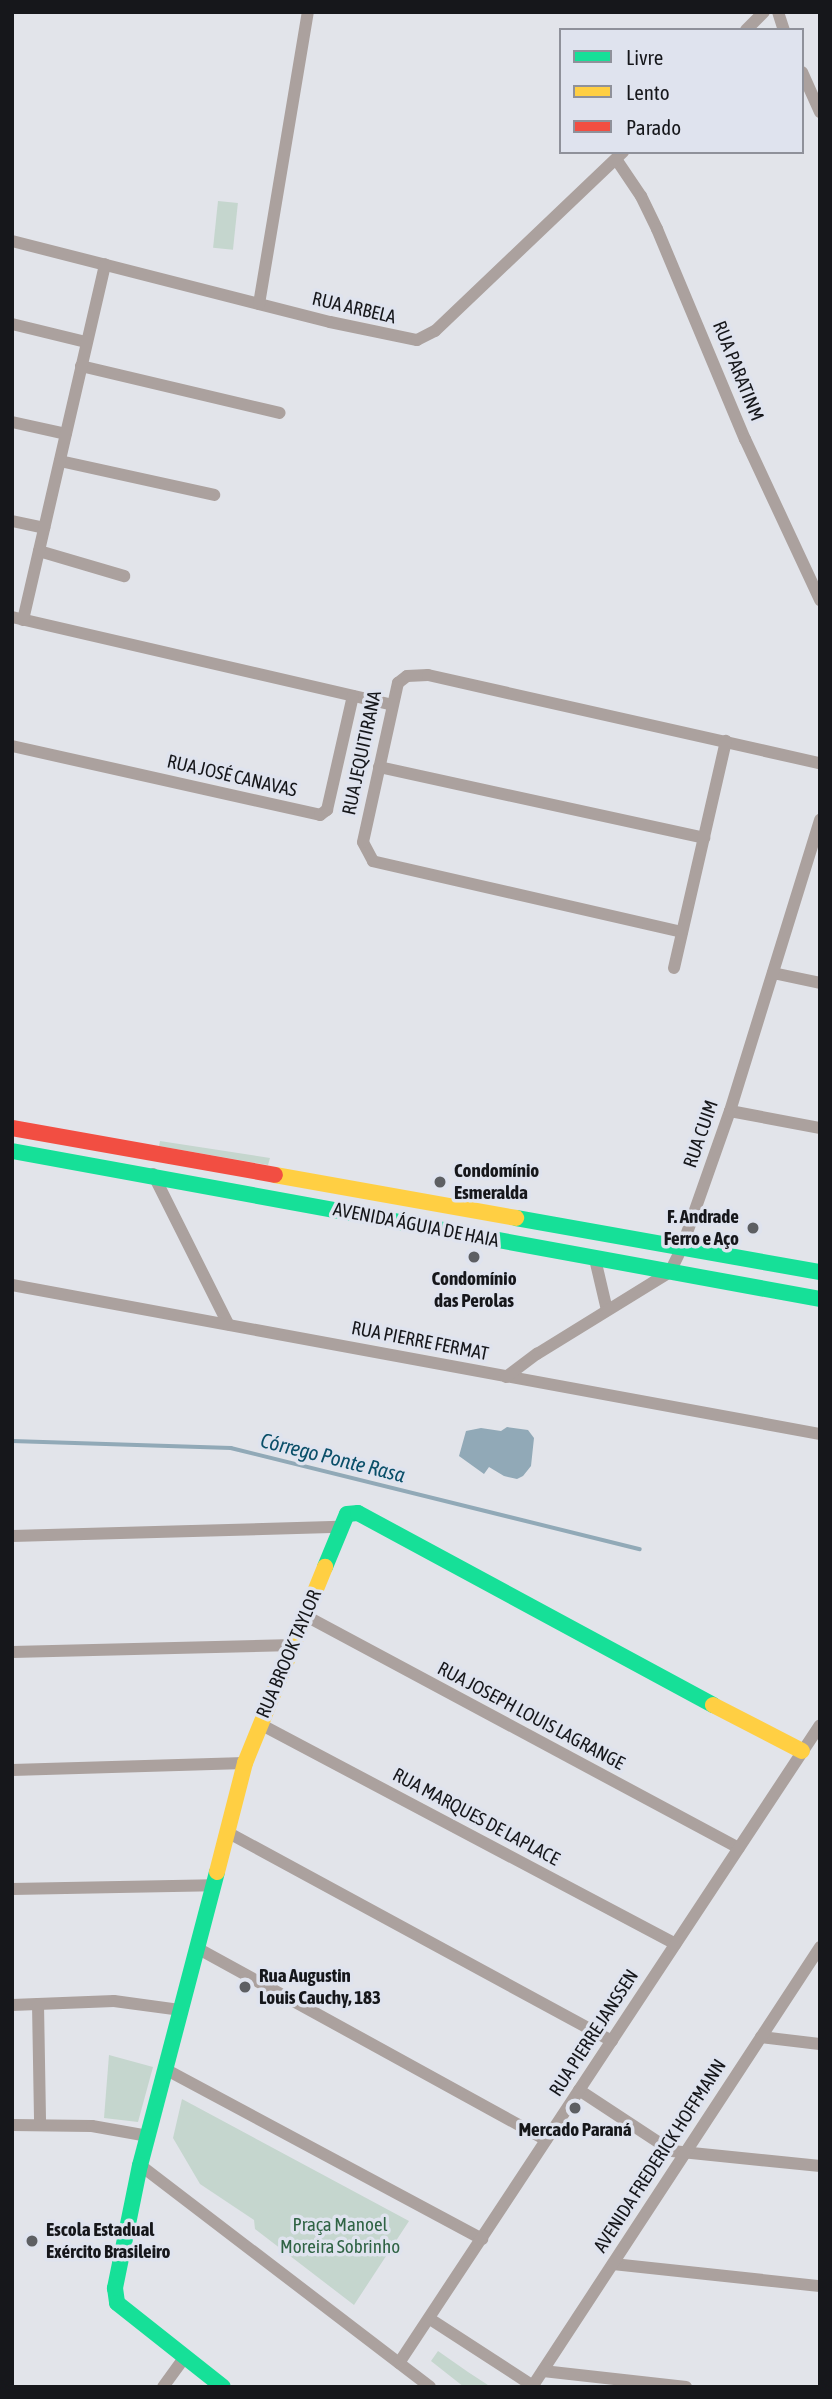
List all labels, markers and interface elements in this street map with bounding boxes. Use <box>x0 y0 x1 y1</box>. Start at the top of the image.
legend <box>559 28 804 154</box>
text: Livre <box>626 45 663 69</box>
text: Lento <box>626 80 670 104</box>
text: Parado <box>626 115 681 139</box>
street label: RUA ARBELA <box>310 287 398 329</box>
street label: RUA PARATINM <box>708 318 768 424</box>
street label: RUA JEQUITIRANA <box>338 689 386 817</box>
street label: RUA JOSÉ CANAVAS <box>165 750 299 802</box>
street label: RUA CUIM <box>679 1097 723 1171</box>
place label: Condomínio Esmeralda <box>454 1160 539 1204</box>
marker: Condomínio Esmeralda <box>432 1174 448 1190</box>
street label: AVENIDA ÁGUIA DE HAIA <box>331 1198 501 1252</box>
place label: F. Andrade Ferro e Aço <box>664 1206 739 1250</box>
marker: F. Andrade Ferro e Aço <box>745 1220 761 1236</box>
marker: Condomínio das Perolas <box>466 1249 482 1265</box>
place label: Condomínio das Perolas <box>431 1268 517 1312</box>
street label: RUA PIERRE FERMAT <box>349 1317 491 1365</box>
water label: Córrego Ponte Rasa <box>258 1427 408 1487</box>
street label: RUA BROOK TAYLOR <box>252 1586 326 1722</box>
street label: RUA JOSEPH LOUIS LAGRANGE <box>434 1657 628 1775</box>
street label: RUA MARQUES DE LAPLACE <box>389 1763 563 1871</box>
place label: Rua Augustin Louis Cauchy, 183 <box>259 1965 381 2009</box>
street label: RUA PIERRE JANSSEN <box>545 1965 643 2101</box>
marker: Rua Augustin Louis Cauchy, 183 <box>237 1979 253 1995</box>
street label: AVENIDA FREDERICK HOFFMANN <box>589 2055 731 2257</box>
marker: Mercado Paraná <box>567 2100 583 2116</box>
place label: Mercado Paraná <box>518 2119 632 2141</box>
park label: Praça Manoel Moreira Sobrinho <box>280 2214 400 2258</box>
place label: Escola Estadual Exército Brasileiro <box>46 2219 171 2263</box>
marker: Escola Estadual Exército Brasileiro <box>24 2233 40 2249</box>

